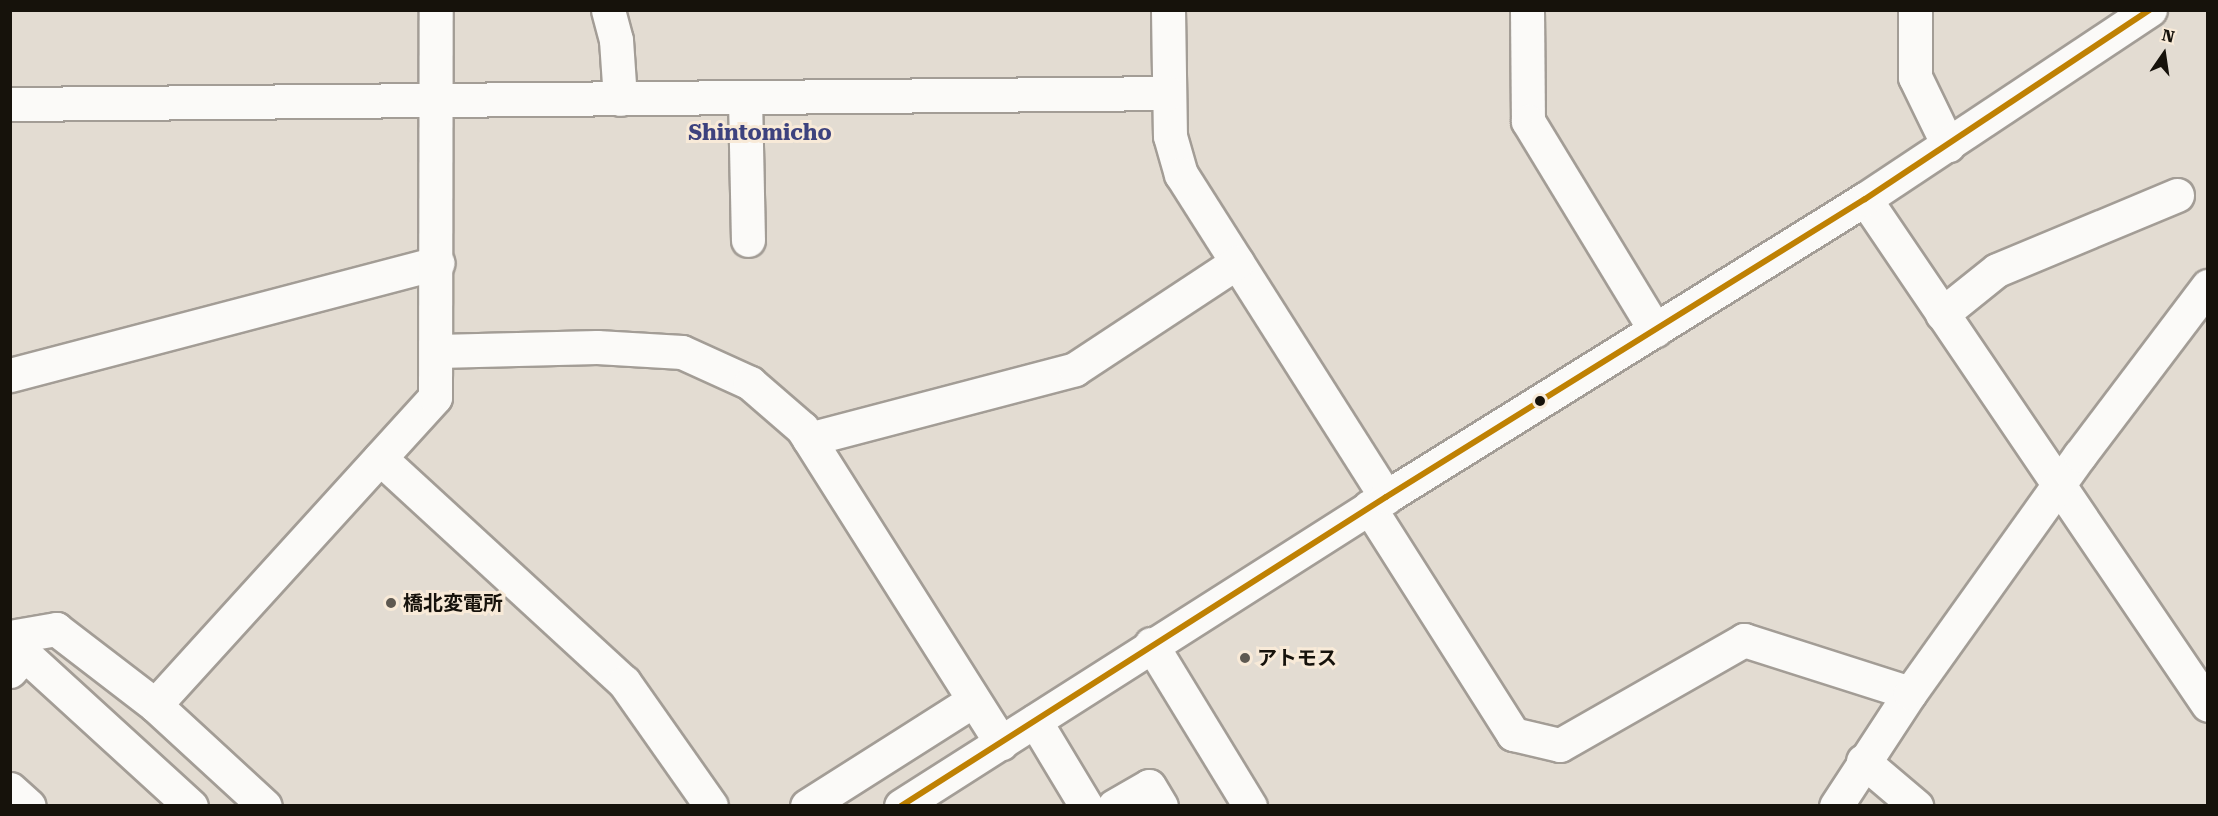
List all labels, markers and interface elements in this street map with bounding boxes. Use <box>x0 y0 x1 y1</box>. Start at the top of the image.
north arrow <box>2134 24 2194 84</box>
text: N <box>2160 25 2176 47</box>
district label: Shintomicho <box>688 120 832 146</box>
unlabelled marker <box>1534 395 1546 407</box>
place label: 橋北変電所 <box>403 591 503 615</box>
marker: 橋北変電所 <box>384 596 398 610</box>
place label: アトモス <box>1257 646 1337 670</box>
marker: アトモス <box>1238 651 1252 665</box>

